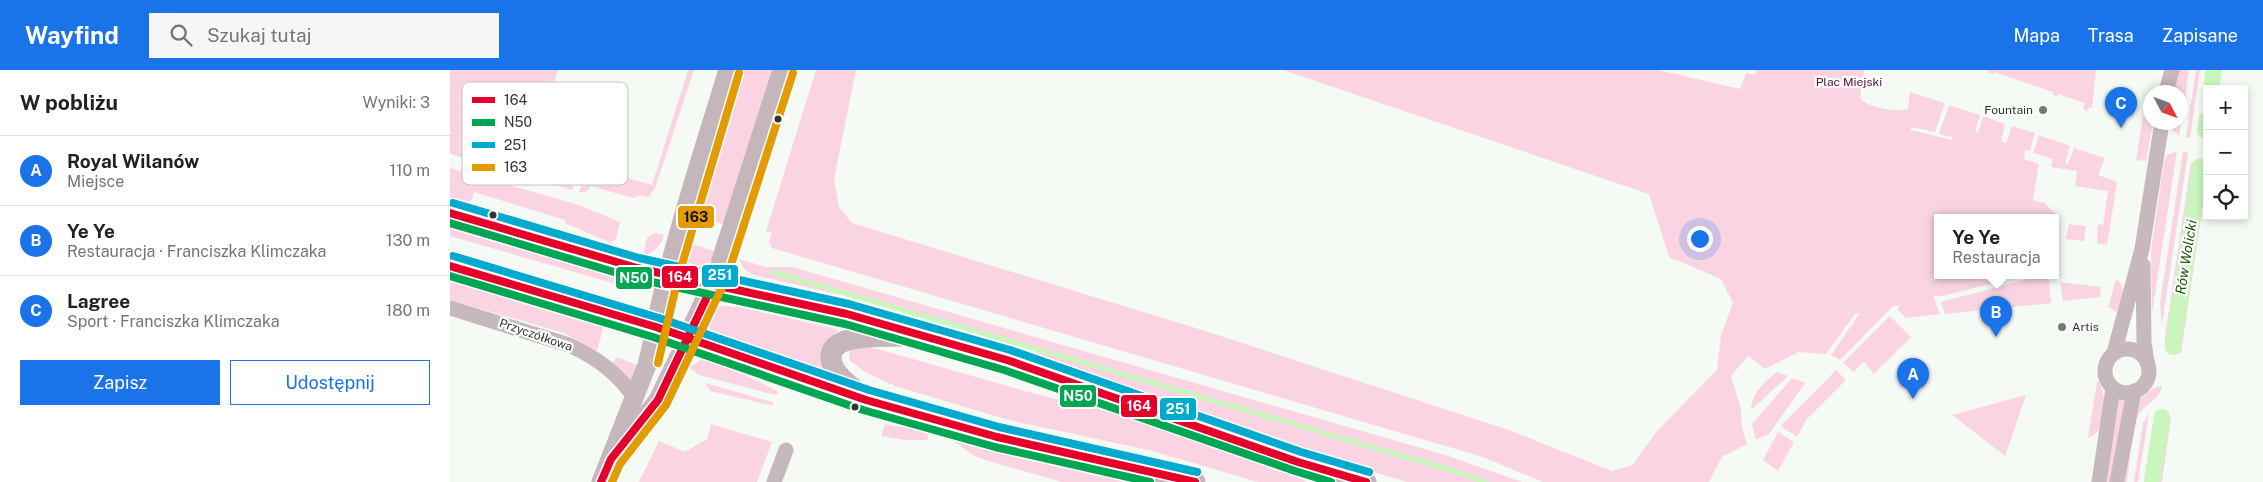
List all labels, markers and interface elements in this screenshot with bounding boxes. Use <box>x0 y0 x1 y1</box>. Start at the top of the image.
search box <box>149 13 499 58</box>
text: Wayfind <box>25 21 119 49</box>
icon: search <box>167 21 195 49</box>
text: Szukaj tutaj <box>207 24 311 46</box>
text: Mapa <box>2013 25 2060 46</box>
text: Trasa <box>2088 25 2134 46</box>
text: Zapisane <box>2162 25 2238 46</box>
park label: Plac Miejski <box>1816 75 1882 89</box>
legend <box>462 82 628 185</box>
north arrow <box>2143 85 2188 130</box>
map controls <box>2203 85 2248 220</box>
button: + <box>2203 85 2248 130</box>
pin: C <box>2105 87 2137 128</box>
text: W pobliżu <box>20 90 118 115</box>
text: 164 <box>504 92 527 108</box>
text: Wyniki: 3 <box>362 93 430 112</box>
place label: Fountain <box>1984 103 2033 117</box>
marker: Fountain <box>2037 104 2049 116</box>
text: N50 <box>504 114 532 130</box>
unlabelled marker <box>773 114 783 124</box>
button: − <box>2203 130 2248 175</box>
text: 251 <box>504 137 527 153</box>
text: Royal Wilanów <box>67 150 199 172</box>
text: 163 <box>504 159 527 175</box>
text: A <box>30 161 42 180</box>
text: 110 m <box>389 161 430 180</box>
text: Miejsce <box>67 172 124 191</box>
button: locate <box>2203 175 2248 220</box>
line badge: 163 <box>677 205 715 229</box>
text: 163 <box>684 209 708 225</box>
unlabelled marker <box>488 210 498 220</box>
popup <box>1934 214 2059 279</box>
water label: Rów Wolicki <box>2172 218 2200 295</box>
text: Ye Ye <box>67 220 115 242</box>
your location <box>1687 226 1713 252</box>
text: Ye Ye <box>1952 226 2000 248</box>
text: B <box>31 231 41 250</box>
text: 130 m <box>386 231 430 250</box>
text: Restauracja · Franciszka Klimczaka <box>67 242 326 261</box>
text: Restauracja <box>1952 248 2041 267</box>
line badge: 251 <box>701 264 739 288</box>
line badge: 164 <box>661 265 699 289</box>
line badge: N50 <box>615 266 653 290</box>
text: 251 <box>708 267 732 283</box>
text: 164 <box>668 269 692 285</box>
text: N50 <box>619 270 649 286</box>
text: Lagree <box>67 290 130 312</box>
pin: B <box>1980 296 2012 337</box>
text: C <box>30 301 42 320</box>
text: 180 m <box>386 301 430 320</box>
text: Sport · Franciszka Klimczaka <box>67 312 280 331</box>
street label: Przyczółkowa <box>498 316 574 354</box>
place label: Artis <box>2072 320 2099 334</box>
marker: Artis <box>2056 321 2068 333</box>
pin: A <box>1897 358 1929 399</box>
button: Zapisz <box>20 360 220 405</box>
button: Udostępnij <box>230 360 430 405</box>
line badge: N50 <box>1059 384 1097 408</box>
text: N50 <box>1063 388 1093 404</box>
line badge: 164 <box>1120 394 1158 418</box>
line badge: 251 <box>1159 397 1197 421</box>
text: 164 <box>1127 398 1151 414</box>
text: 251 <box>1166 401 1190 417</box>
unlabelled marker <box>850 402 860 412</box>

